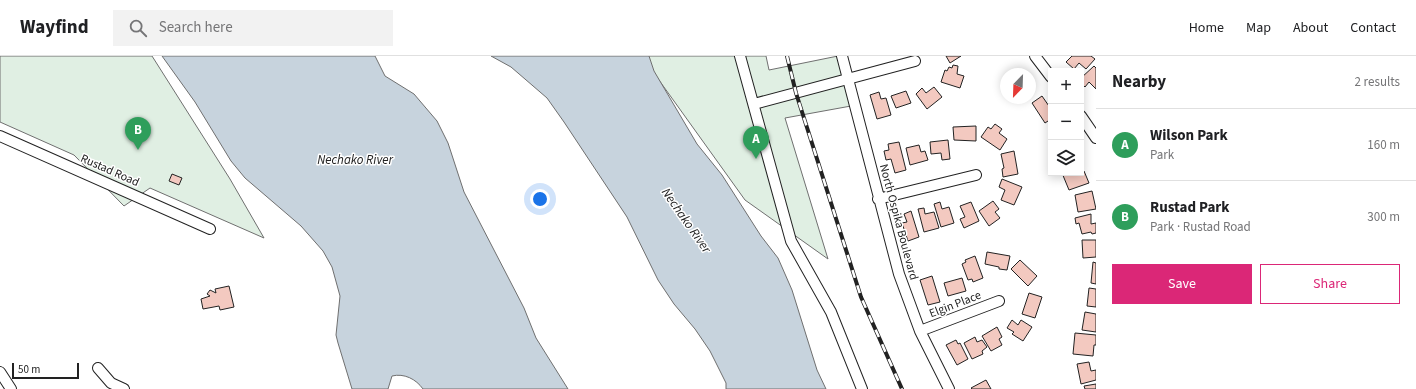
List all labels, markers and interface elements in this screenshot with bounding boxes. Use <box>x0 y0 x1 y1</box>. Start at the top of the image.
search box <box>113 10 393 46</box>
text: Wayfind <box>20 14 89 41</box>
icon: search <box>127 17 149 39</box>
text: Search here <box>159 17 233 38</box>
text: Home <box>1189 18 1224 38</box>
text: Map <box>1246 18 1271 38</box>
text: About <box>1293 18 1328 38</box>
text: Contact <box>1350 18 1396 38</box>
north arrow <box>1000 68 1036 104</box>
map controls <box>1048 68 1084 176</box>
button: + <box>1048 68 1084 104</box>
text: Nearby <box>1112 70 1166 94</box>
text: 2 results <box>1355 73 1400 91</box>
button: − <box>1048 104 1084 140</box>
pin: B <box>125 117 151 150</box>
text: Wilson Park <box>1150 125 1228 146</box>
pin: A <box>743 126 769 159</box>
text: A <box>1121 136 1129 154</box>
text: 160 m <box>1367 136 1400 154</box>
button: layers <box>1048 140 1084 176</box>
text: Park <box>1150 146 1174 164</box>
street label: Rustad Road <box>78 150 142 191</box>
water label: Nechako River <box>317 151 393 169</box>
street label: North Ospika Boulevard <box>875 162 922 282</box>
water label: Nechako River <box>657 184 716 257</box>
your location <box>530 189 550 209</box>
text: Rustad Park <box>1150 197 1230 218</box>
text: B <box>1121 208 1129 226</box>
text: 300 m <box>1367 208 1400 226</box>
text: Park · Rustad Road <box>1150 218 1251 236</box>
button: Save <box>1112 264 1252 304</box>
button: Share <box>1260 264 1400 304</box>
street label: Elgin Place <box>927 287 984 322</box>
scale bar <box>12 361 79 380</box>
text: 50 m <box>18 362 40 377</box>

